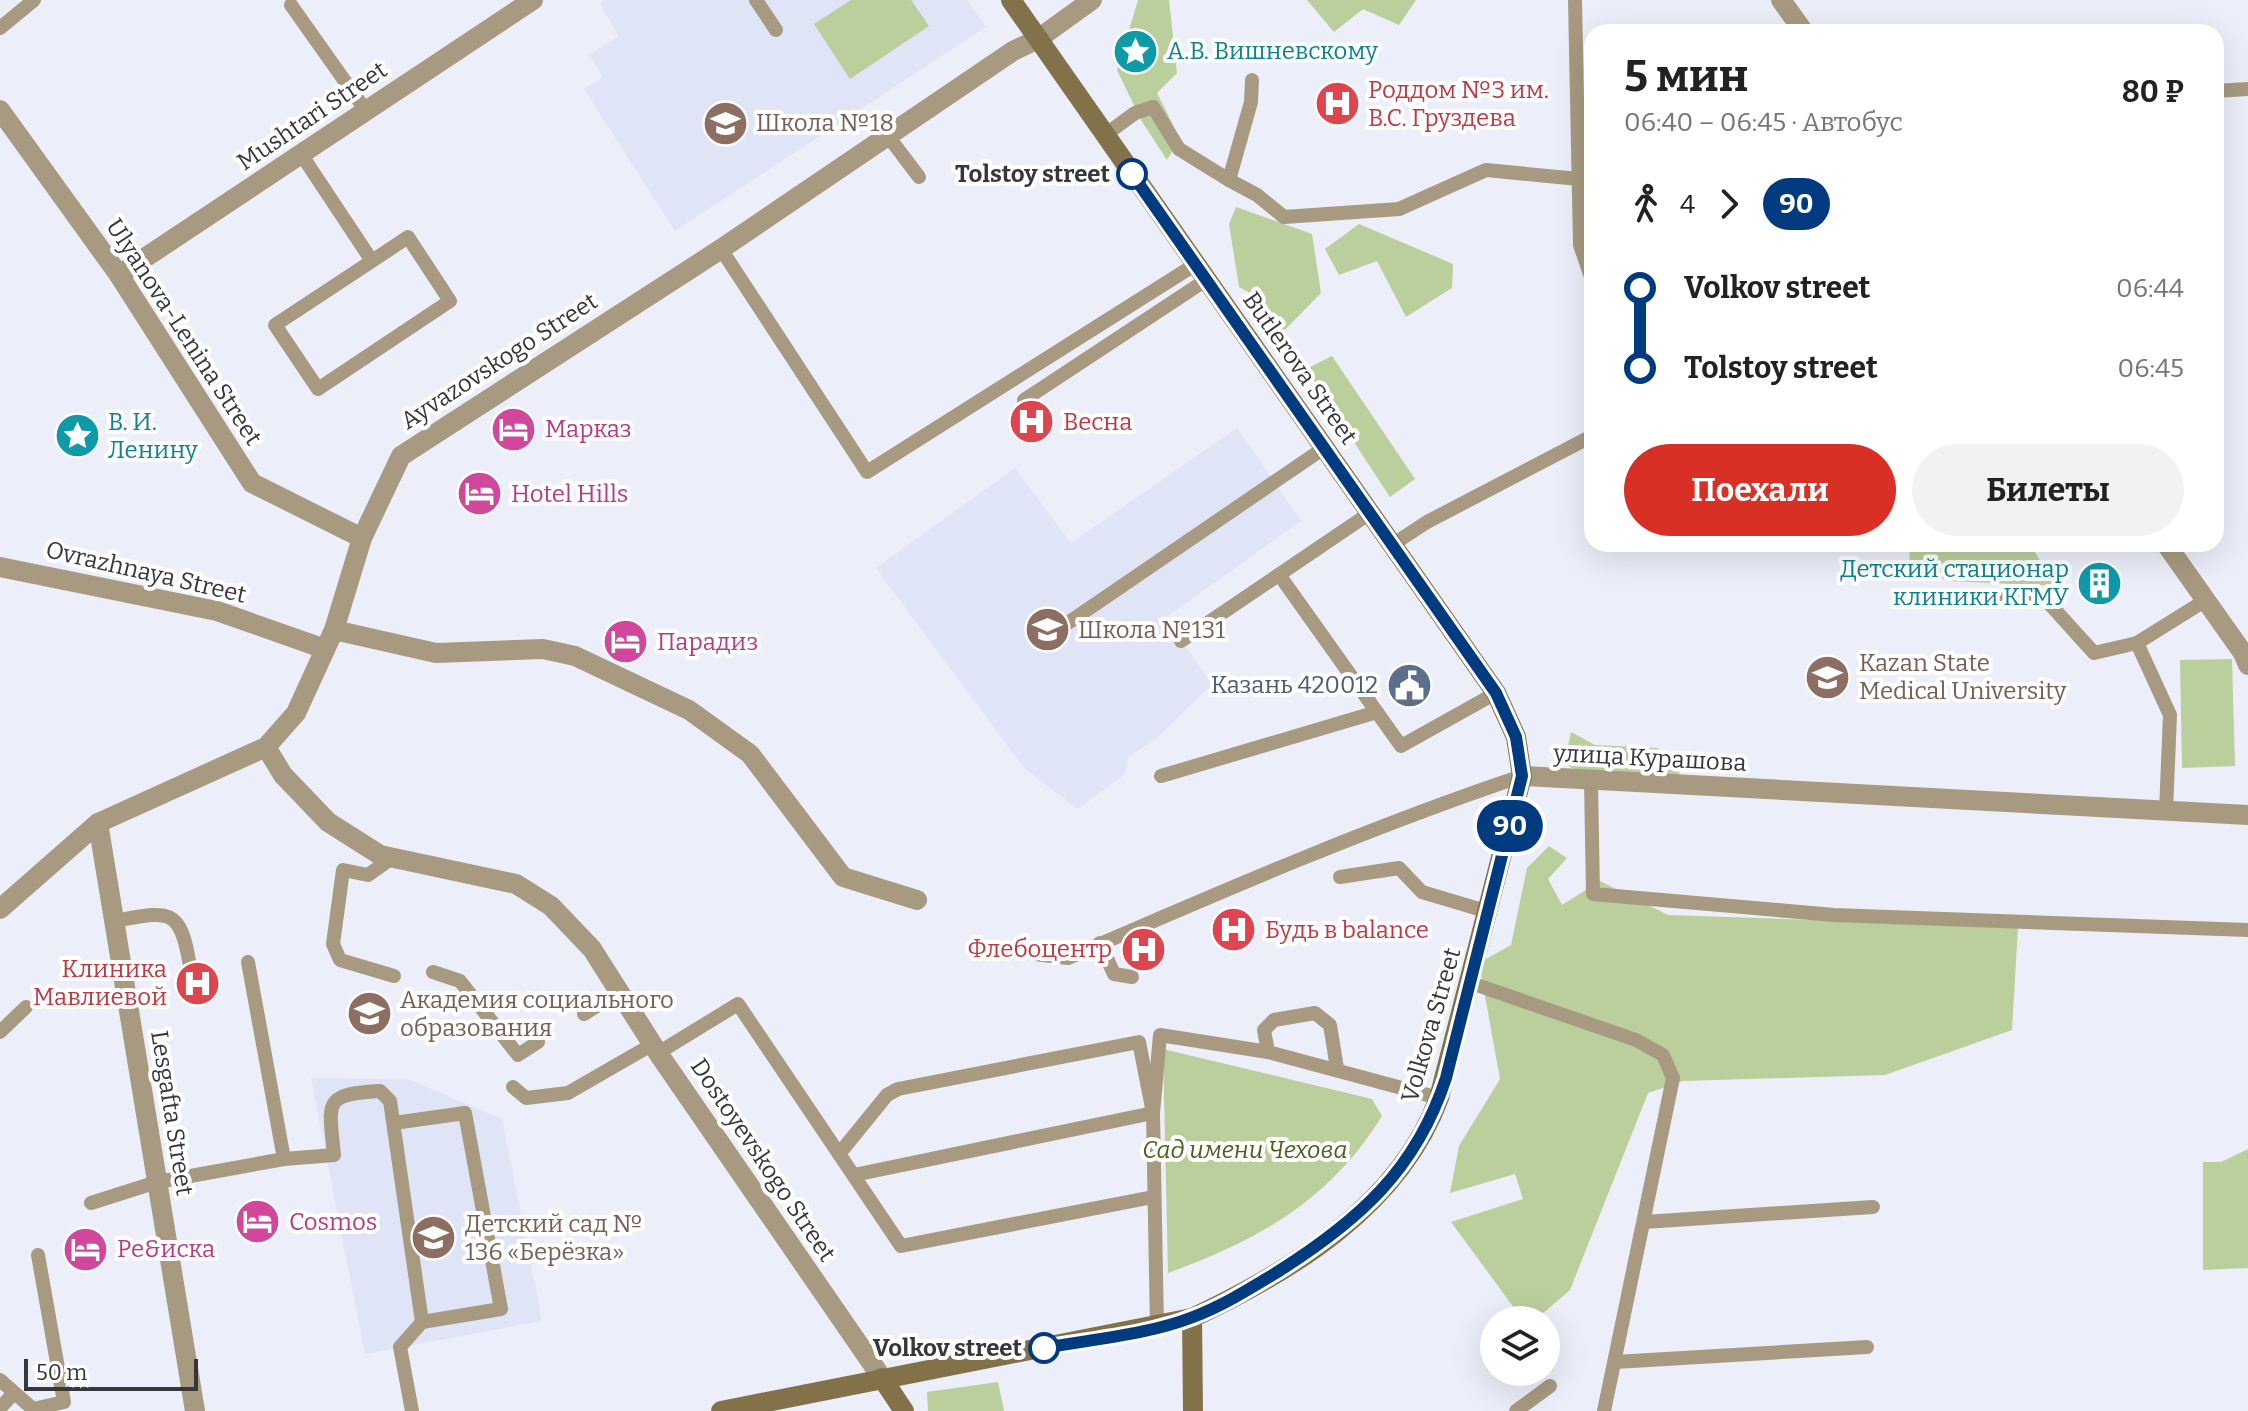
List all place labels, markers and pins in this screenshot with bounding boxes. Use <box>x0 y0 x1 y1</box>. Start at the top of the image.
place icon: А.В. Вишневскому <box>1112 27 1160 75</box>
place label: А.В. Вишневскому <box>1167 37 1378 65</box>
place label: Роддом №3 им. В.С. Груздева <box>1368 76 1549 132</box>
hospital icon: Роддом №3 им. В.С. Груздева <box>1313 80 1361 128</box>
school or university icon: Школа №18 <box>701 99 749 147</box>
place label: Школа №18 <box>756 109 894 137</box>
marker: Tolstoy street <box>1117 159 1147 189</box>
place label: Tolstoy street <box>955 160 1111 188</box>
hospital icon: Весна <box>1008 398 1056 446</box>
hotel icon: Марказ <box>490 405 538 453</box>
place label: В. И. Ленину <box>108 408 198 464</box>
place label: Весна <box>1063 408 1132 436</box>
place icon: В. И. Ленину <box>53 412 101 460</box>
place label: Марказ <box>545 415 631 443</box>
hotel icon: Hotel Hills <box>456 470 504 518</box>
place label: Hotel Hills <box>511 480 628 508</box>
place label: Детский стационар клиники КГМУ <box>1840 555 2070 611</box>
building icon: Детский стационар клиники КГМУ <box>2076 559 2124 607</box>
school or university icon: Школа №131 <box>1023 606 1071 654</box>
place label: Школа №131 <box>1078 616 1225 644</box>
hotel icon: Парадиз <box>602 618 650 666</box>
place label: Парадиз <box>657 628 758 656</box>
place label: Kazan State Medical University <box>1859 649 2067 705</box>
school or university icon: Kazan State Medical University <box>1804 653 1852 701</box>
public building icon: Казань 420012 <box>1385 661 1433 709</box>
place label: Казань 420012 <box>1211 671 1378 699</box>
hospital icon: Будь в balance <box>1210 906 1258 954</box>
place label: Будь в balance <box>1265 916 1429 944</box>
hospital icon: Флебоцентр <box>1119 925 1167 973</box>
place label: Флебоцентр <box>967 935 1112 963</box>
place label: Клиника Мавлиевой <box>33 955 167 1011</box>
hospital icon: Клиника Мавлиевой <box>174 959 222 1007</box>
place label: Академия социального образования <box>400 986 674 1042</box>
school or university icon: Академия социального образования <box>345 990 393 1038</box>
hotel icon: Cosmos <box>234 1198 282 1246</box>
place label: Cosmos <box>289 1208 377 1236</box>
place label: Детский сад № 136 «Берёзка» <box>465 1210 643 1266</box>
school or university icon: Детский сад № 136 «Берёзка» <box>410 1214 458 1262</box>
hotel icon: Ре&иска <box>62 1225 110 1273</box>
place label: Ре&иска <box>117 1235 215 1263</box>
marker: Volkov street <box>1029 1333 1059 1363</box>
place label: Volkov street <box>873 1334 1023 1362</box>

